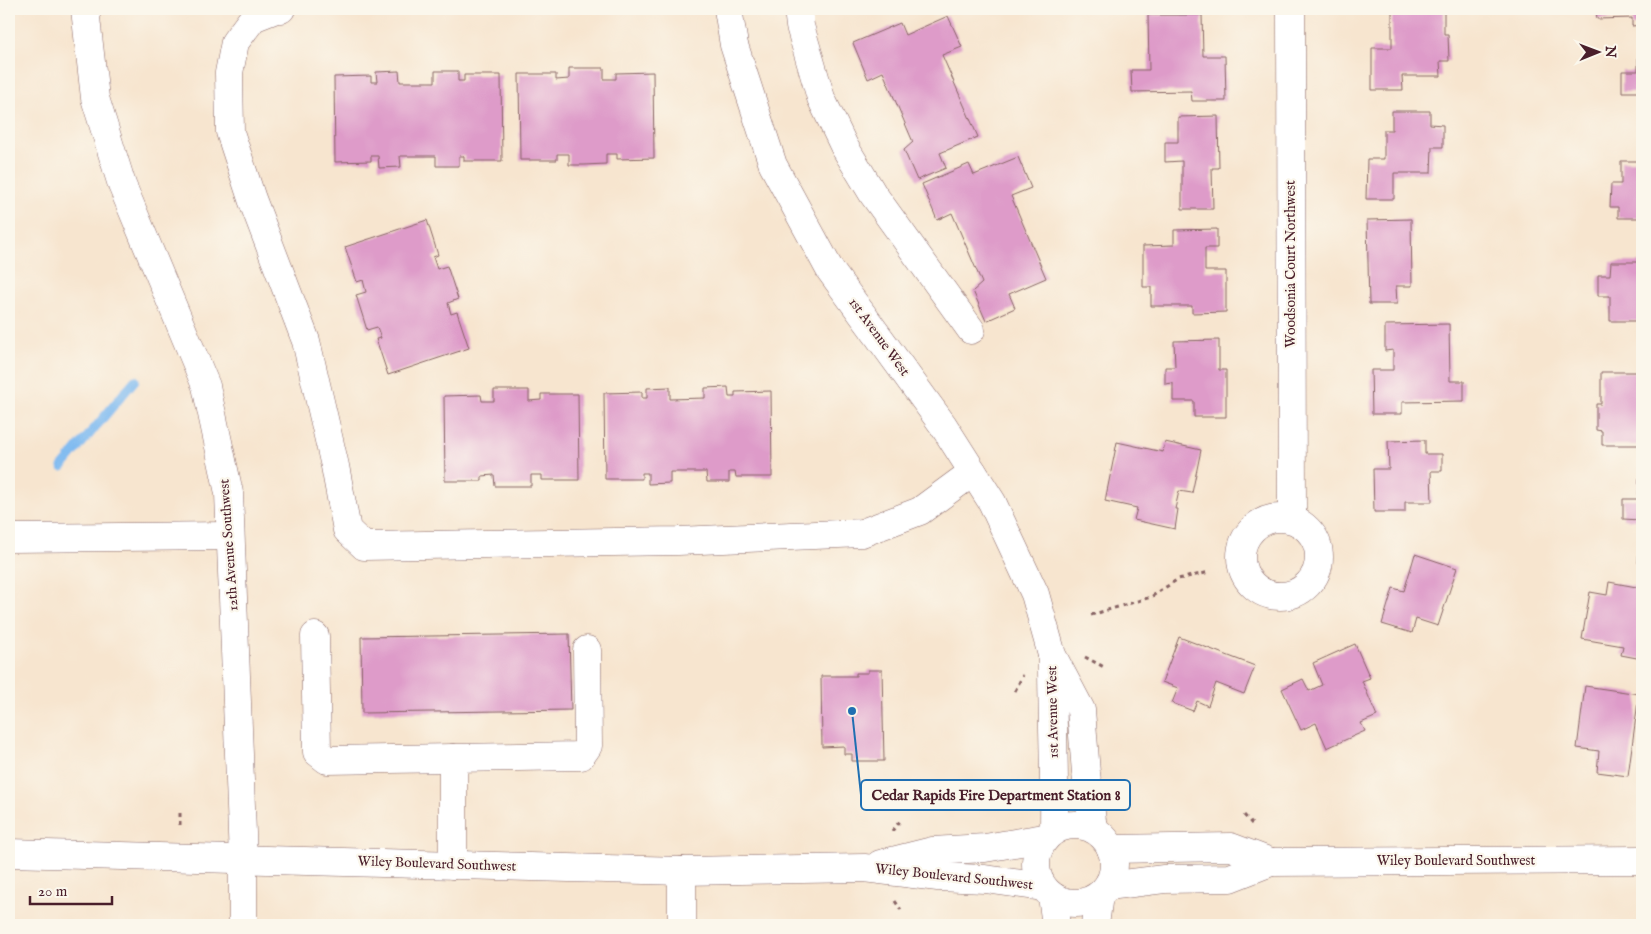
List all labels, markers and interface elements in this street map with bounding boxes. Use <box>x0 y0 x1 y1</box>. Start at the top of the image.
north arrow <box>1574 28 1624 78</box>
text: N <box>1601 45 1619 58</box>
street label: Woodsonia Court Northwest <box>1282 180 1300 348</box>
street label: 1st Avenue West <box>844 294 914 380</box>
street label: 12th Avenue Southwest <box>215 478 243 612</box>
street label: 1st Avenue West <box>1043 665 1063 758</box>
callout: Cedar Rapids Fire Department Station 8 <box>861 780 1130 810</box>
text: Cedar Rapids Fire Department Station 8 <box>871 786 1121 805</box>
street label: Wiley Boulevard Southwest <box>357 852 517 876</box>
street label: Wiley Boulevard Southwest <box>1377 852 1535 870</box>
street label: Wiley Boulevard Southwest <box>874 860 1034 894</box>
scale bar <box>30 874 112 906</box>
text: 20 m <box>38 882 68 901</box>

